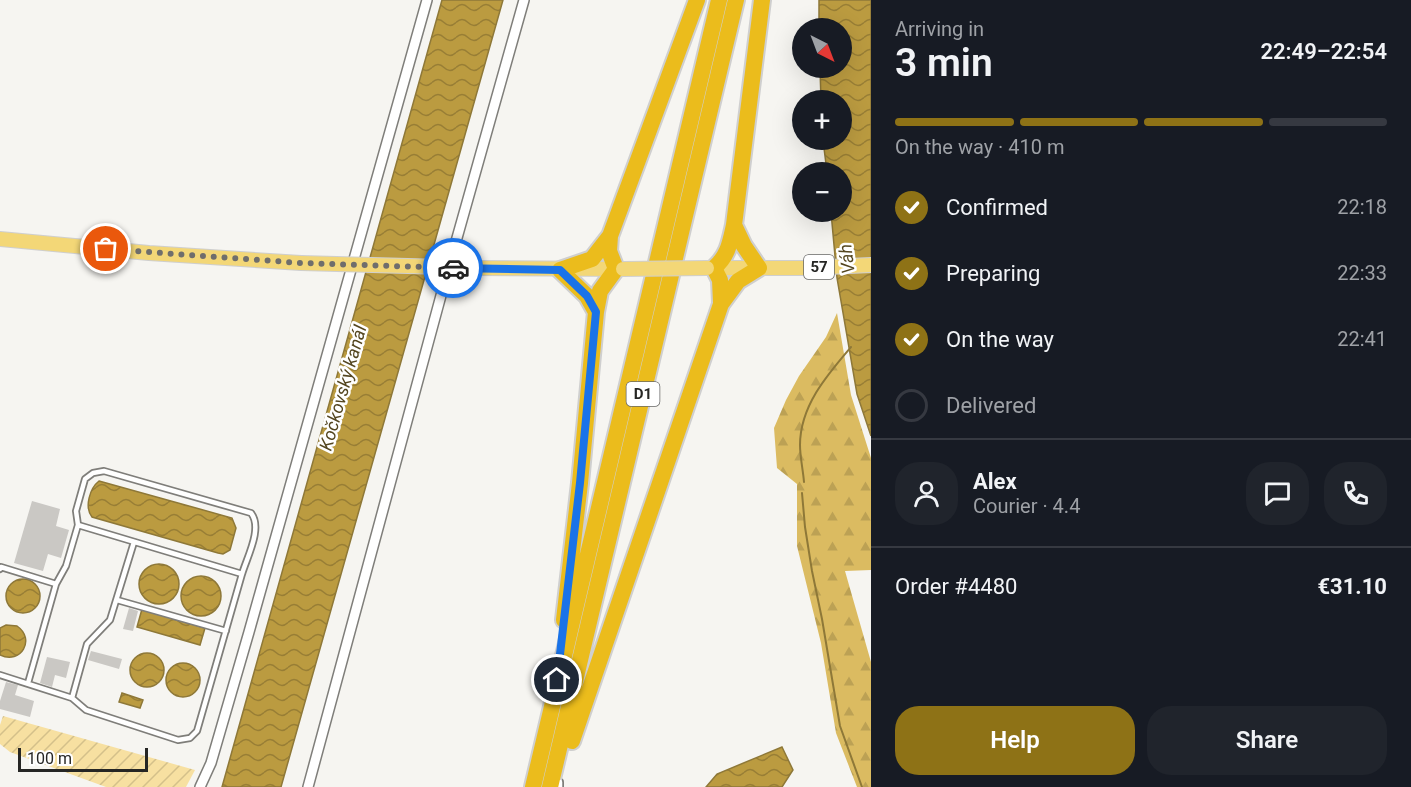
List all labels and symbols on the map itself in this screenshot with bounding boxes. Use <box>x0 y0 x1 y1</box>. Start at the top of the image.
north arrow <box>792 18 852 78</box>
pin <box>80 223 131 274</box>
courier <box>423 238 483 298</box>
water label: Váh <box>834 243 859 275</box>
road number: 57 <box>804 255 834 279</box>
water label: Kočkovský kanál <box>315 322 371 453</box>
road number: D1 <box>626 382 660 406</box>
pin <box>531 654 582 705</box>
scale bar <box>18 745 148 772</box>

